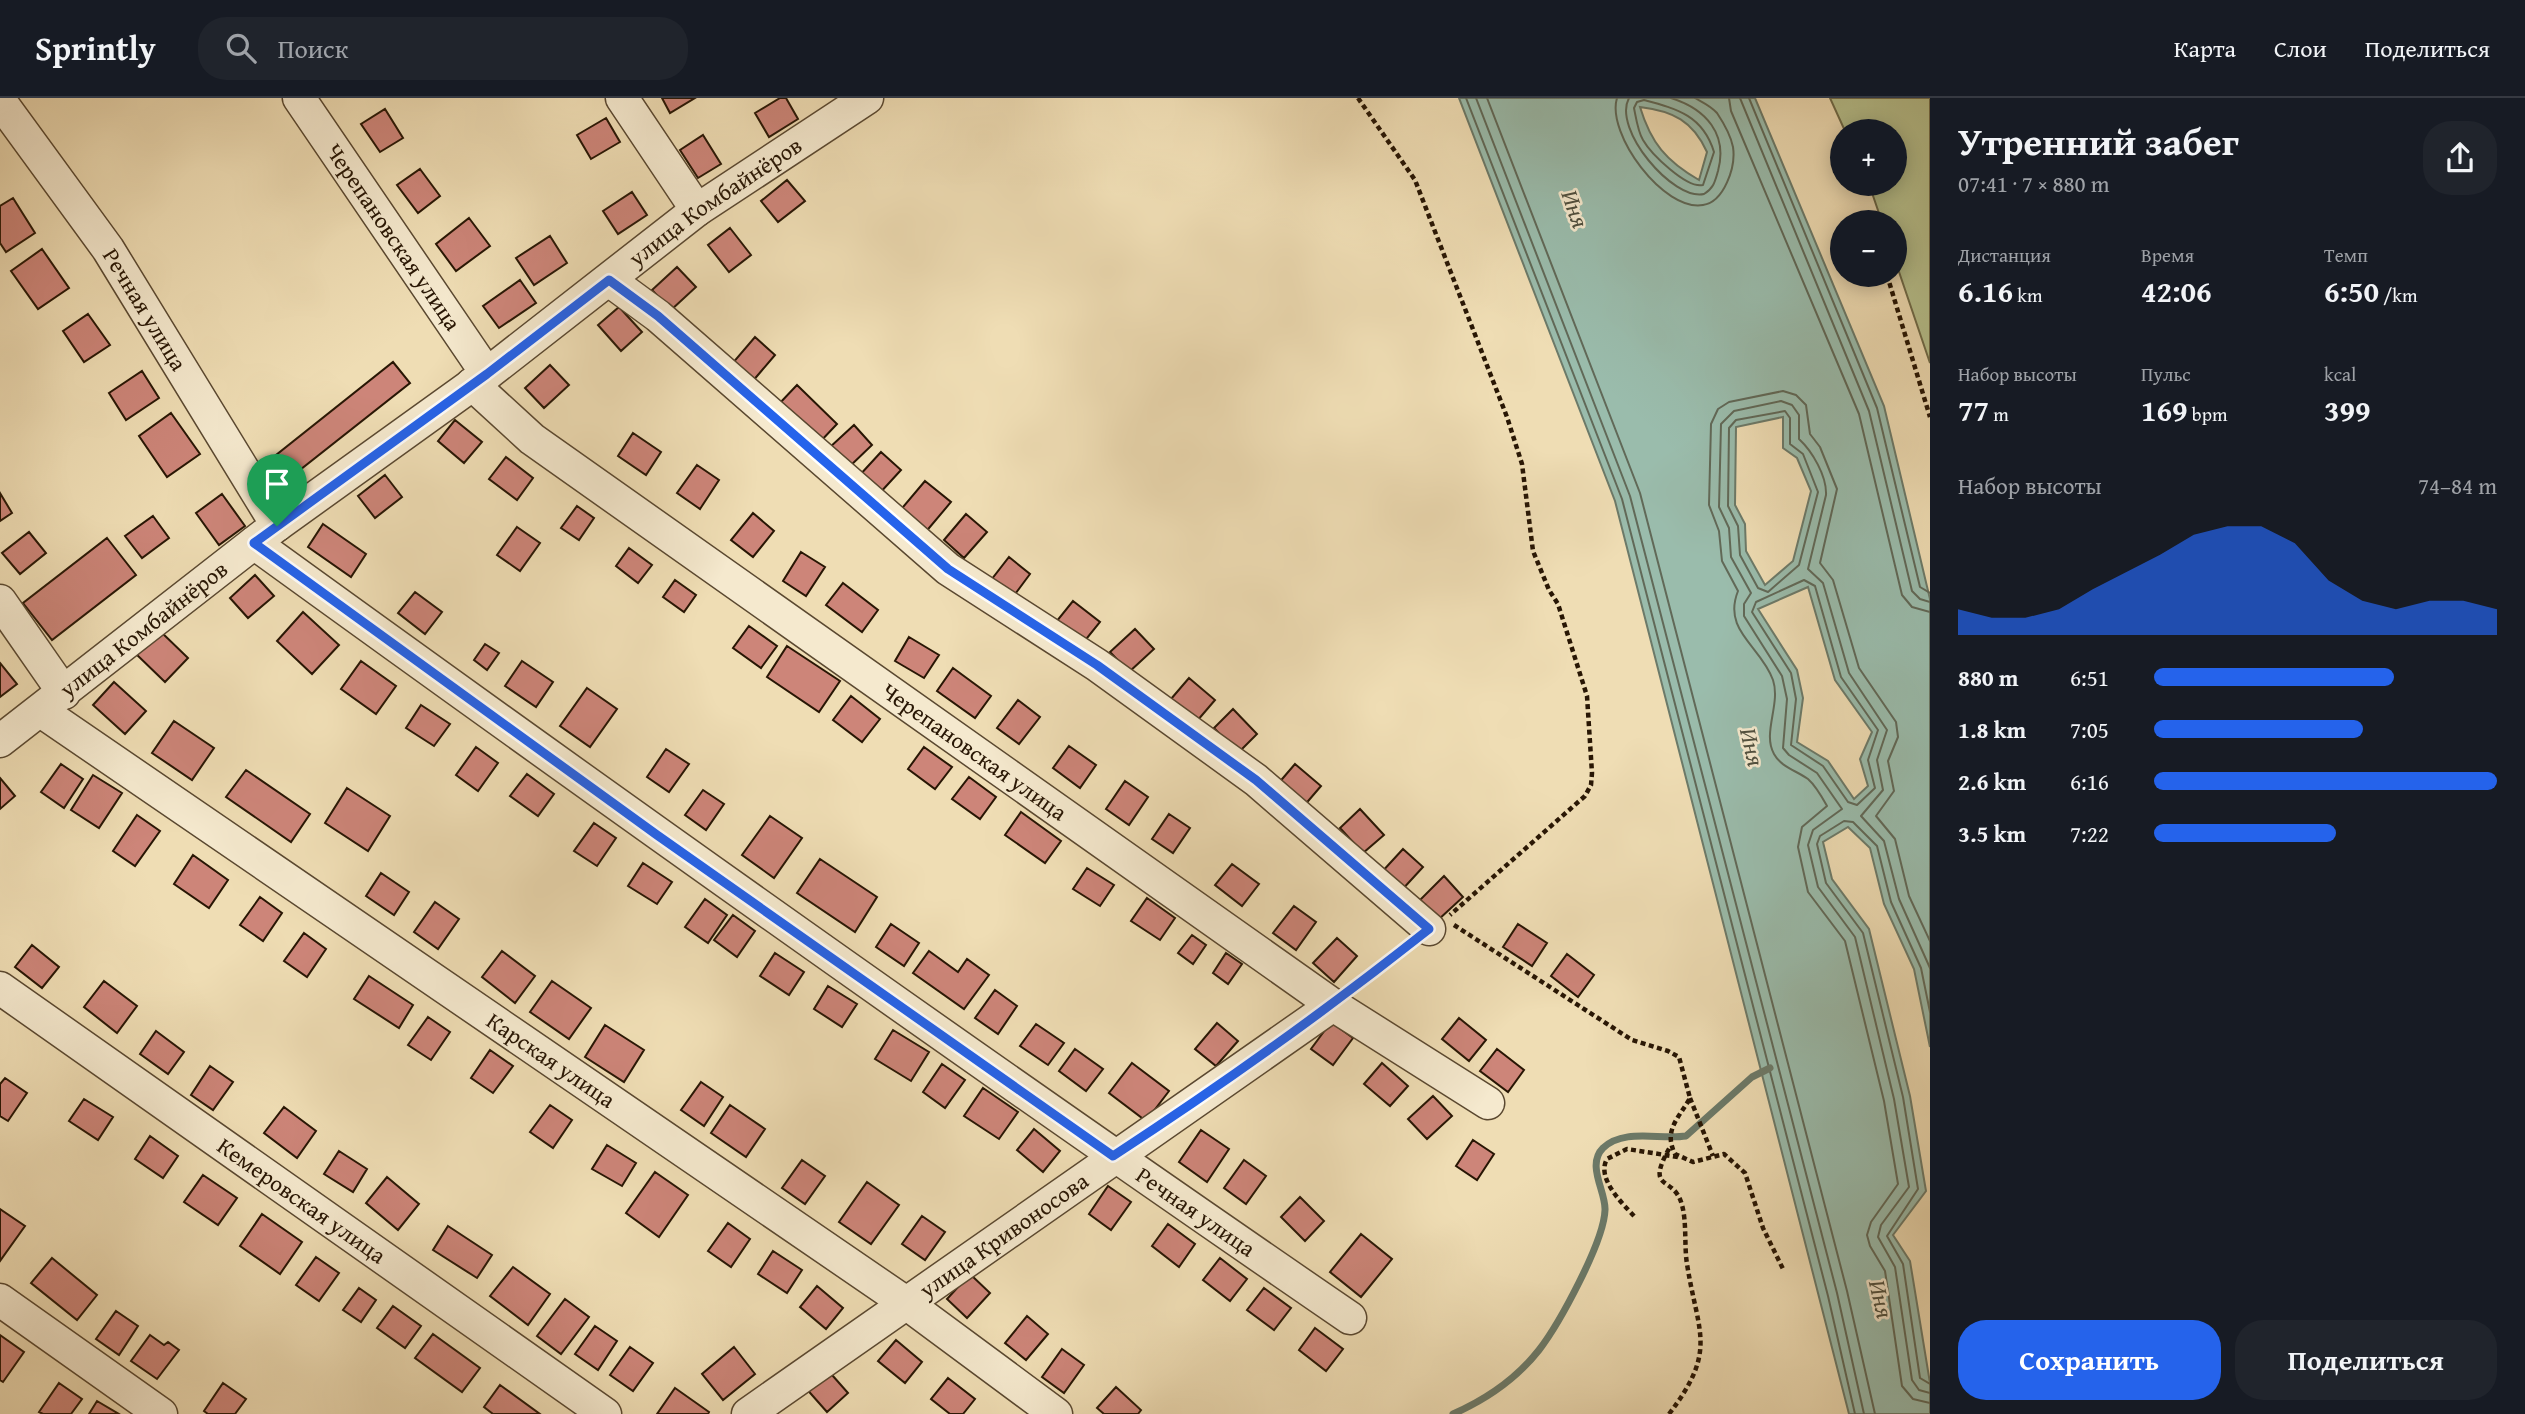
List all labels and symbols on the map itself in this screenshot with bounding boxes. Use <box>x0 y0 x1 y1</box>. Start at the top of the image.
street label: улица Комбайнёров <box>620 128 808 274</box>
street label: Черепановская улица <box>318 136 470 337</box>
water label: Иня <box>1552 185 1599 233</box>
street label: Речная улица <box>95 241 196 377</box>
pin <box>247 454 307 526</box>
street label: улица Комбайнёров <box>51 552 234 705</box>
street label: Черепановская улица <box>875 674 1074 828</box>
water label: Иня <box>1731 724 1774 770</box>
street label: Карская улица <box>480 1004 622 1116</box>
street label: Кемеровская улица <box>211 1129 393 1271</box>
street label: Речная улица <box>1130 1158 1262 1264</box>
street label: улица Кривоносова <box>911 1164 1095 1306</box>
water label: Иня <box>1860 1276 1903 1322</box>

